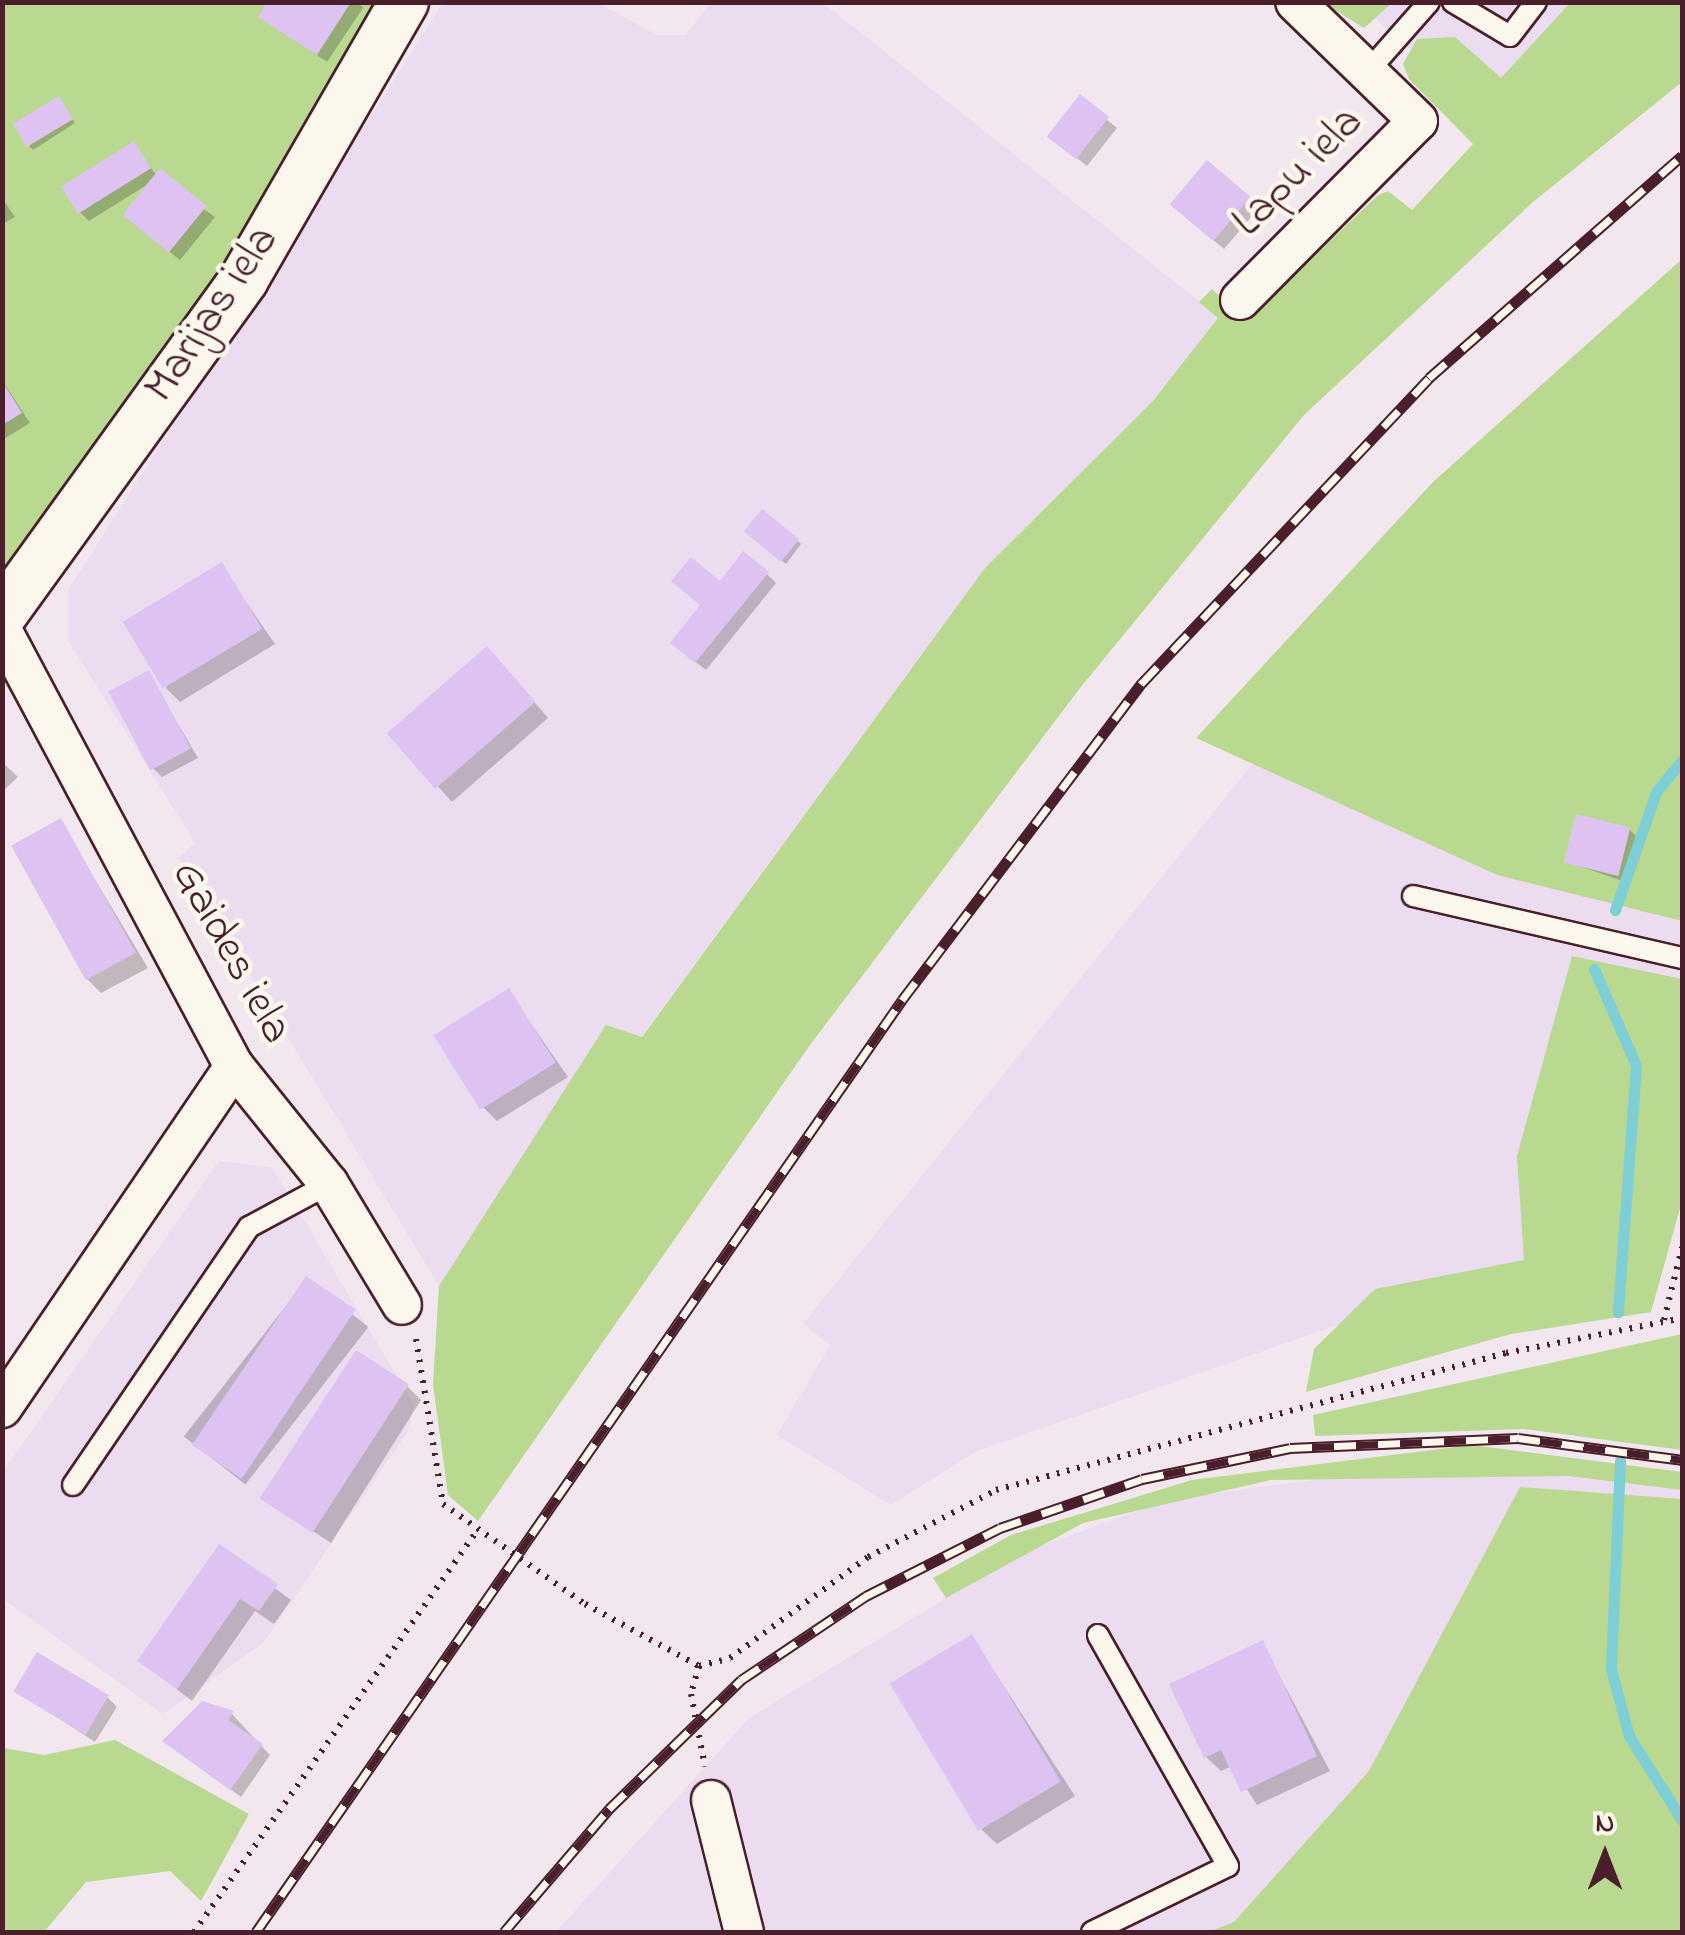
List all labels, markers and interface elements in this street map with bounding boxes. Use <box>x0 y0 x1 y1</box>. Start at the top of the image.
street label: Lapu iela <box>1222 96 1376 250</box>
street label: Marijas iela <box>134 216 292 414</box>
street label: Gaides iela <box>158 852 302 1054</box>
text: N <box>1596 1804 1614 1845</box>
north arrow <box>1555 1805 1655 1905</box>

